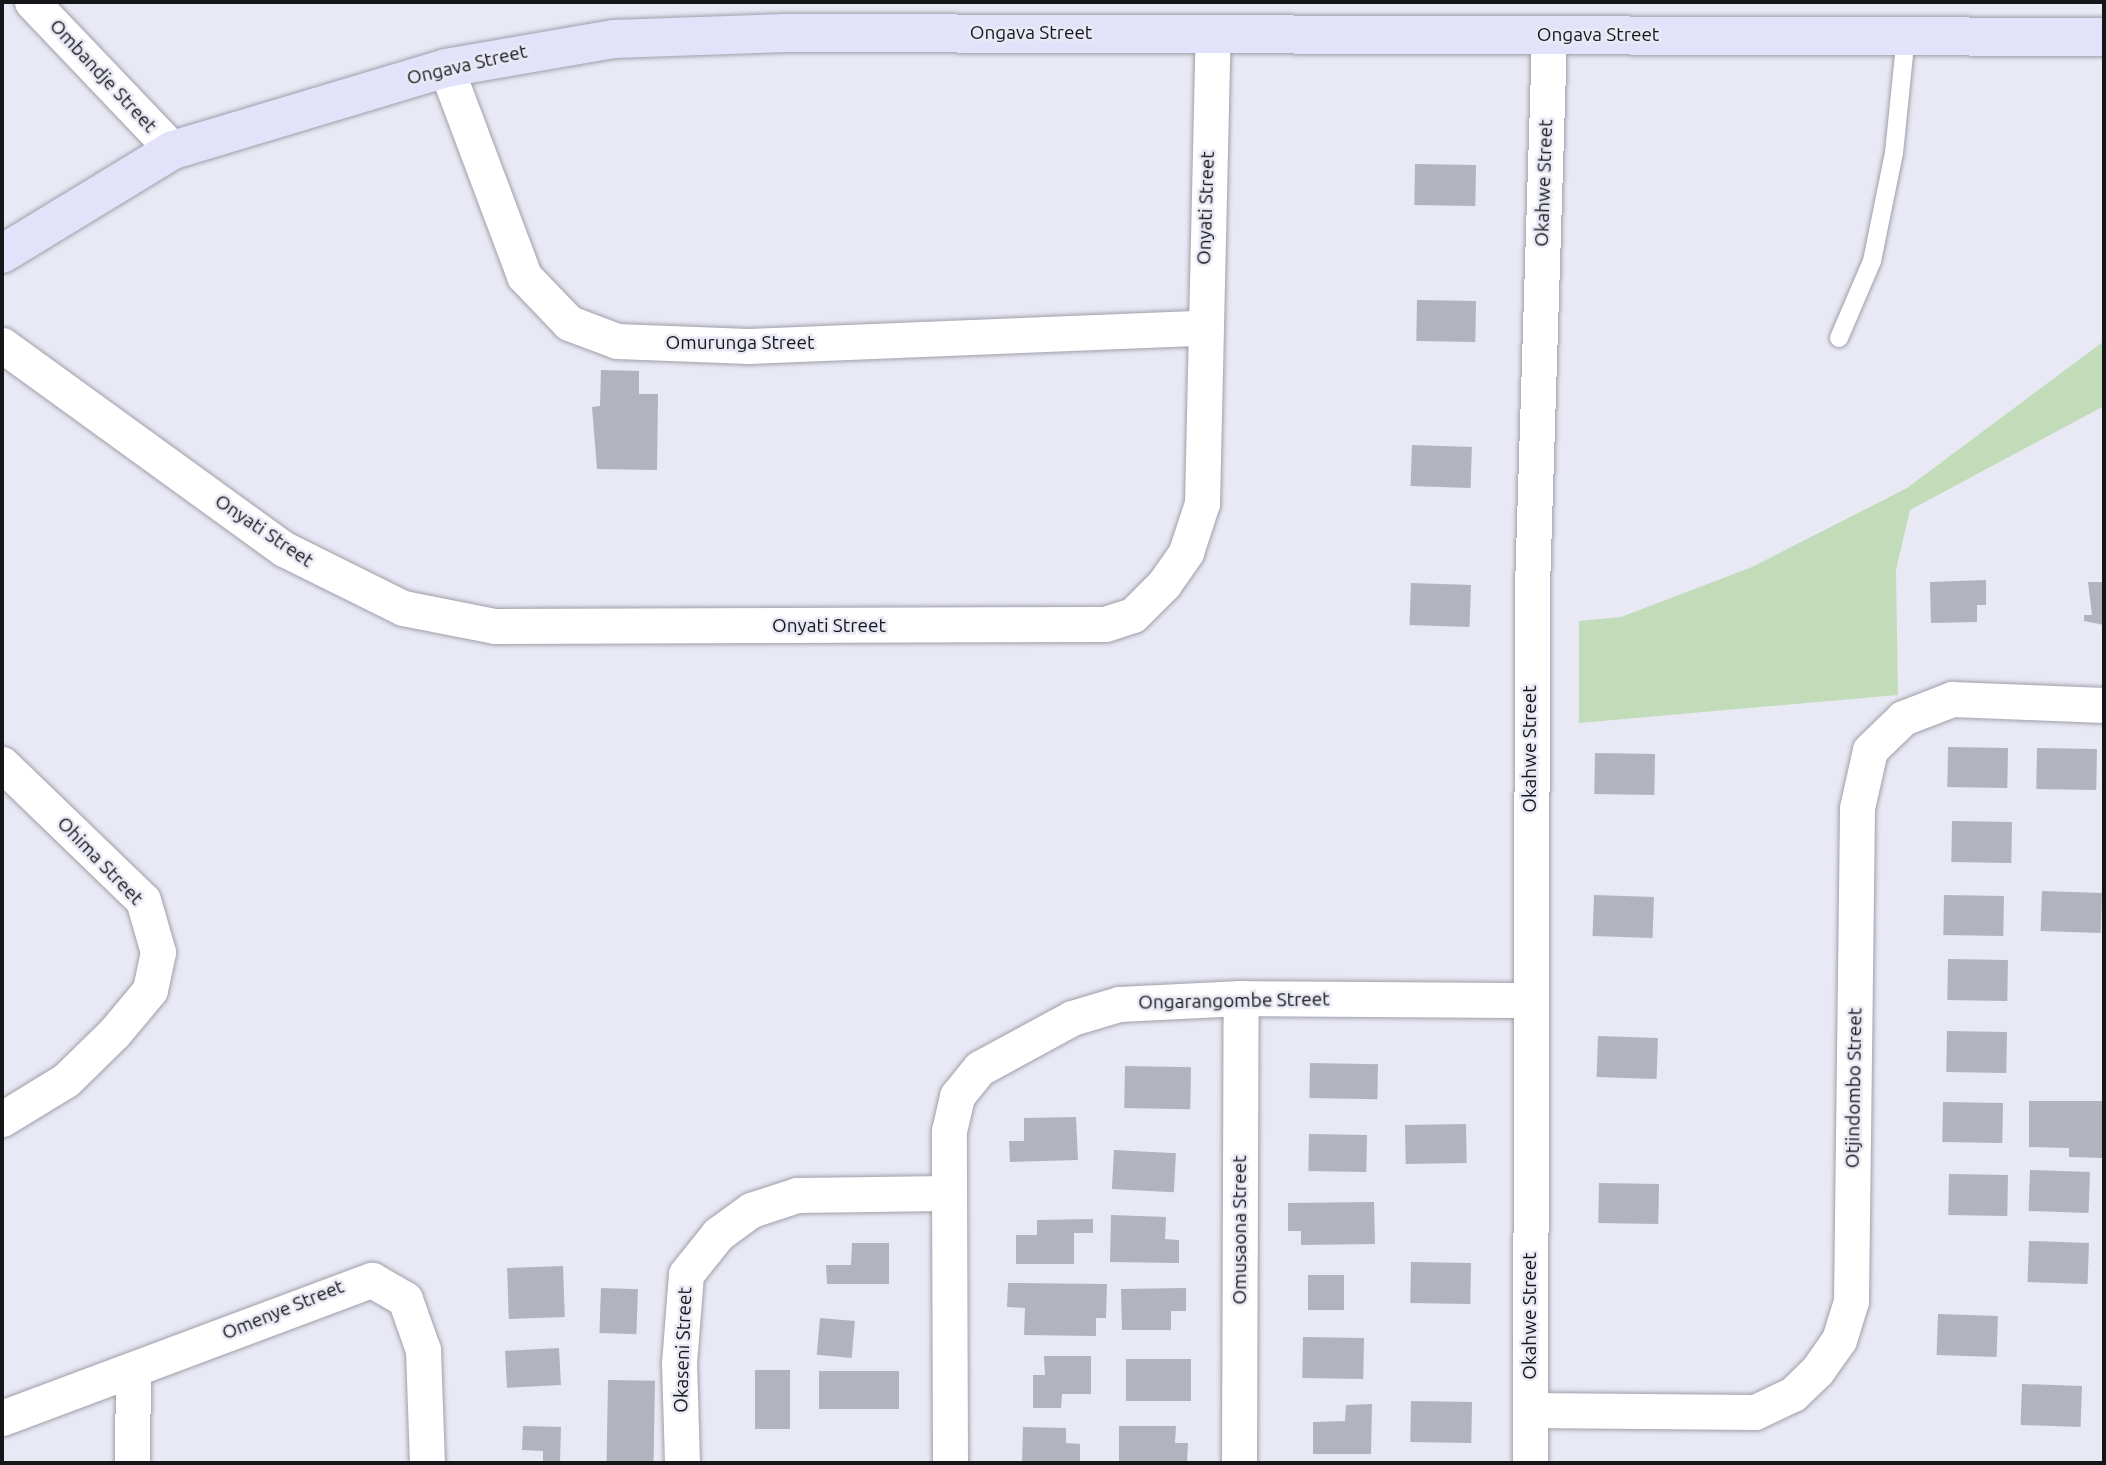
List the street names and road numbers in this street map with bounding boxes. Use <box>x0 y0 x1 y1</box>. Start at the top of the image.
street label: Ombandje Street <box>45 15 161 137</box>
street label: Ongava Street <box>970 22 1092 44</box>
street label: Ongava Street <box>1537 24 1659 46</box>
street label: Ongava Street <box>405 40 529 90</box>
street label: Okahwe Street <box>1530 119 1558 247</box>
street label: Onyati Street <box>1193 151 1219 265</box>
street label: Omurunga Street <box>666 332 814 354</box>
street label: Onyati Street <box>210 490 318 572</box>
street label: Onyati Street <box>772 615 886 637</box>
street label: Okahwe Street <box>1519 685 1541 813</box>
street label: Ohima Street <box>52 812 148 910</box>
street label: Ongarangombe Street <box>1138 988 1330 1014</box>
street label: Otjindombo Street <box>1841 1008 1867 1168</box>
street label: Omusaona Street <box>1229 1155 1251 1305</box>
street label: Okahwe Street <box>1519 1252 1541 1380</box>
street label: Omenye Street <box>219 1275 347 1345</box>
street label: Okaseni Street <box>669 1287 697 1413</box>

